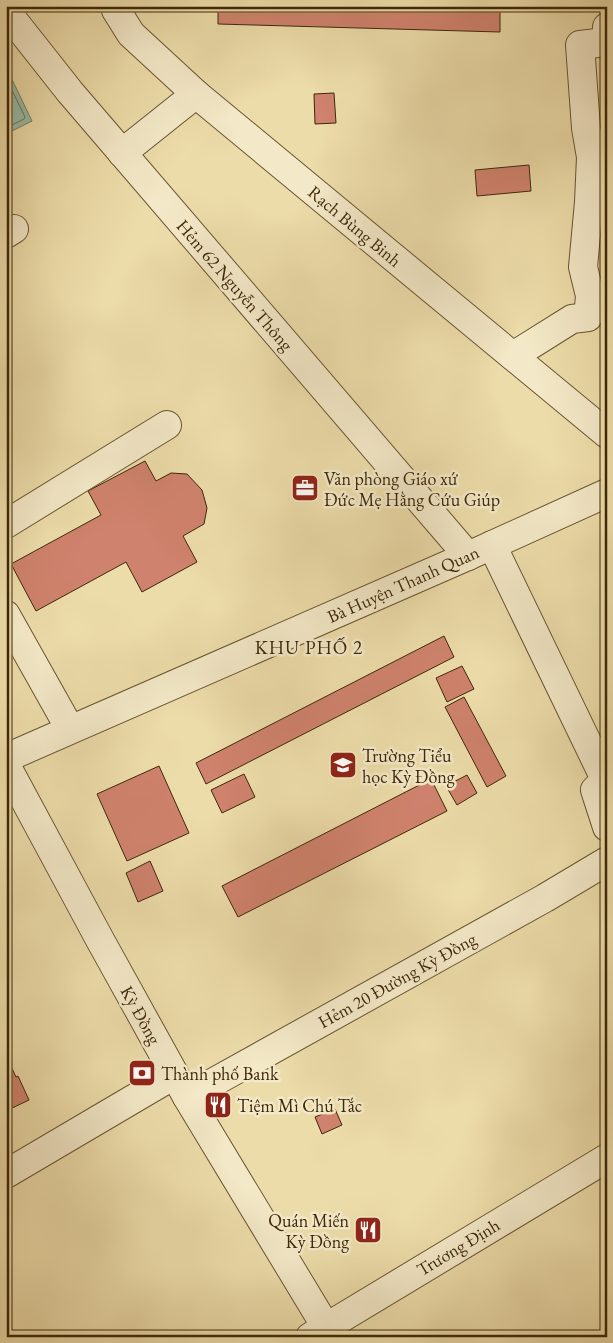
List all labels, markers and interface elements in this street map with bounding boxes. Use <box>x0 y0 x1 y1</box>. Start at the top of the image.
street label: Rạch Bùng Binh <box>304 180 406 272</box>
street label: Hẻm 62 Nguyễn Thông <box>172 215 298 356</box>
place label: Văn phòng Giáo xứ Đức Mẹ Hằng Cứu Giúp <box>324 467 500 511</box>
office icon: Văn phòng Giáo xứ Đức Mẹ Hằng Cứu Giúp <box>290 473 320 503</box>
street label: Bà Huyện Thanh Quan <box>324 540 483 628</box>
district label: KHU PHỐ 2 <box>255 635 363 660</box>
place label: Trường Tiểu học Kỳ Đồng <box>362 744 455 788</box>
school or university icon: Trường Tiểu học Kỳ Đồng <box>328 750 358 780</box>
street label: Hẻm 20 Đường Kỳ Ðồng <box>314 927 480 1033</box>
street label: Kỳ Ðồng <box>116 982 167 1049</box>
bank icon: Thành phố Bank <box>127 1058 157 1088</box>
place label: Thành phố Bank <box>161 1062 279 1085</box>
restaurant icon: Tiệm Mì Chú Tắc <box>203 1090 233 1120</box>
place label: Tiệm Mì Chú Tắc <box>237 1094 362 1117</box>
place label: Quán Miến Kỳ Đồng <box>268 1209 349 1253</box>
street label: Trương Định <box>412 1213 504 1281</box>
restaurant icon: Quán Miến Kỳ Đồng <box>353 1215 383 1245</box>

